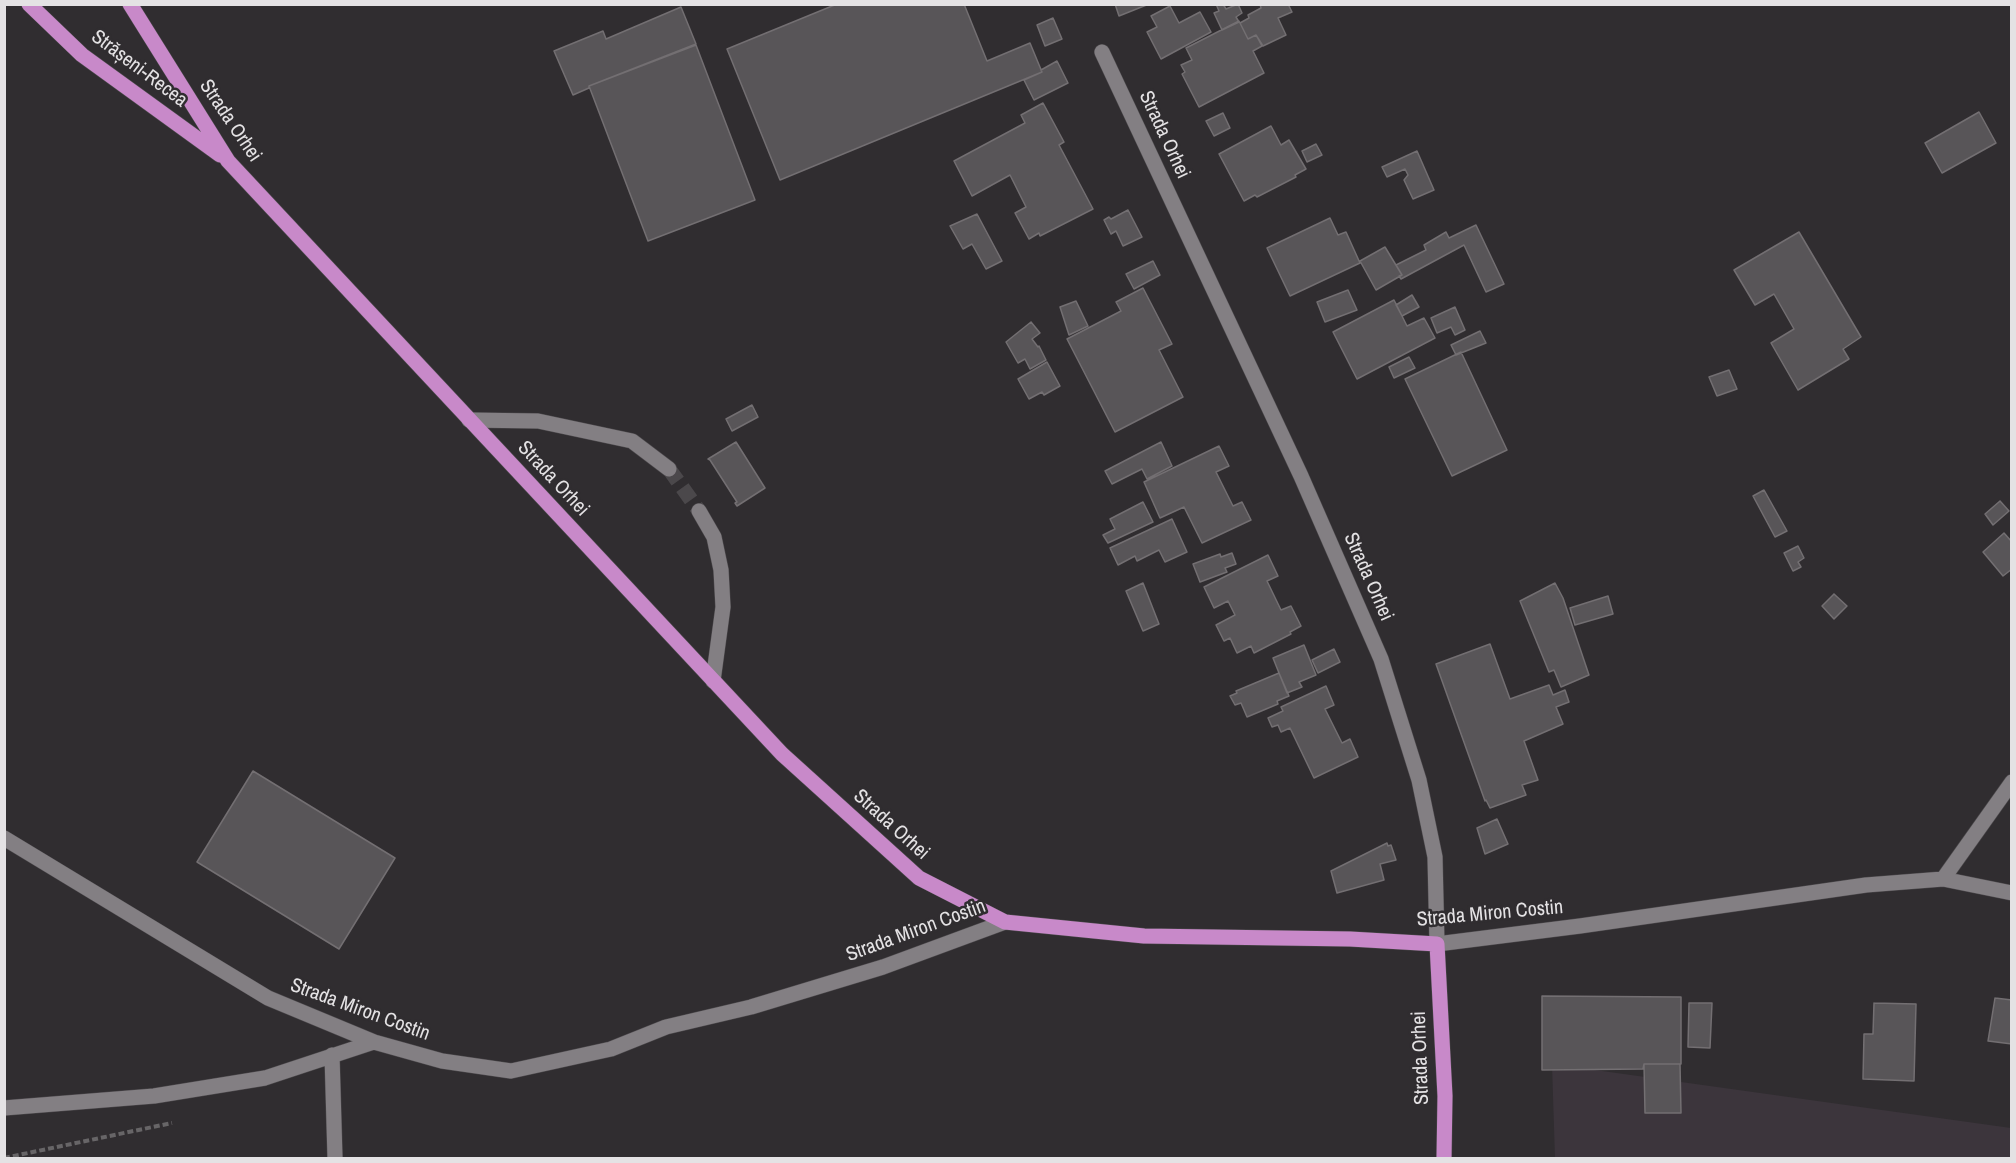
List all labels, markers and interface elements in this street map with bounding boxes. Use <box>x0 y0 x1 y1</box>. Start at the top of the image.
street label: Strășeni-Recea <box>86 25 192 113</box>
street label: Strada Orhei <box>194 75 266 167</box>
street label: Strada Orhei <box>1133 87 1195 183</box>
street label: Strada Orhei <box>512 436 594 522</box>
street label: Strada Orhei <box>1338 529 1398 625</box>
street label: Strada Orhei <box>848 785 934 865</box>
street label: Strada Miron Costin <box>843 895 989 967</box>
street label: Strada Miron Costin <box>1416 896 1564 932</box>
street label: Strada Miron Costin <box>287 974 433 1046</box>
street label: Strada Orhei <box>1407 1011 1435 1105</box>

